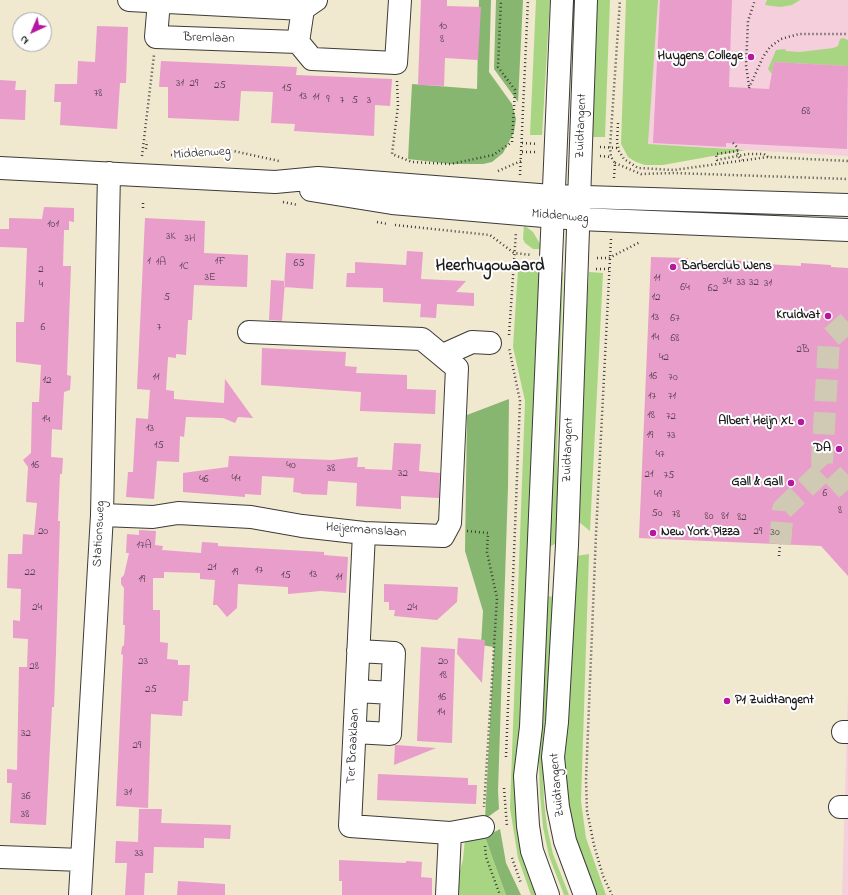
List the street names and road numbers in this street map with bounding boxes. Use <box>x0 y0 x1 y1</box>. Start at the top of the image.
street label: Bremlaan <box>183 30 235 48</box>
street label: Zuidtangent <box>573 93 591 159</box>
street label: Middenweg <box>173 144 231 164</box>
street label: Middenweg <box>531 207 589 227</box>
street label: Zuidtangent <box>560 417 578 483</box>
street label: Stationsweg <box>90 500 110 568</box>
street label: Heijermanslaan <box>325 520 407 542</box>
street label: Ter Braaklaan <box>344 708 364 784</box>
street label: Zuidtangent <box>547 752 569 818</box>

